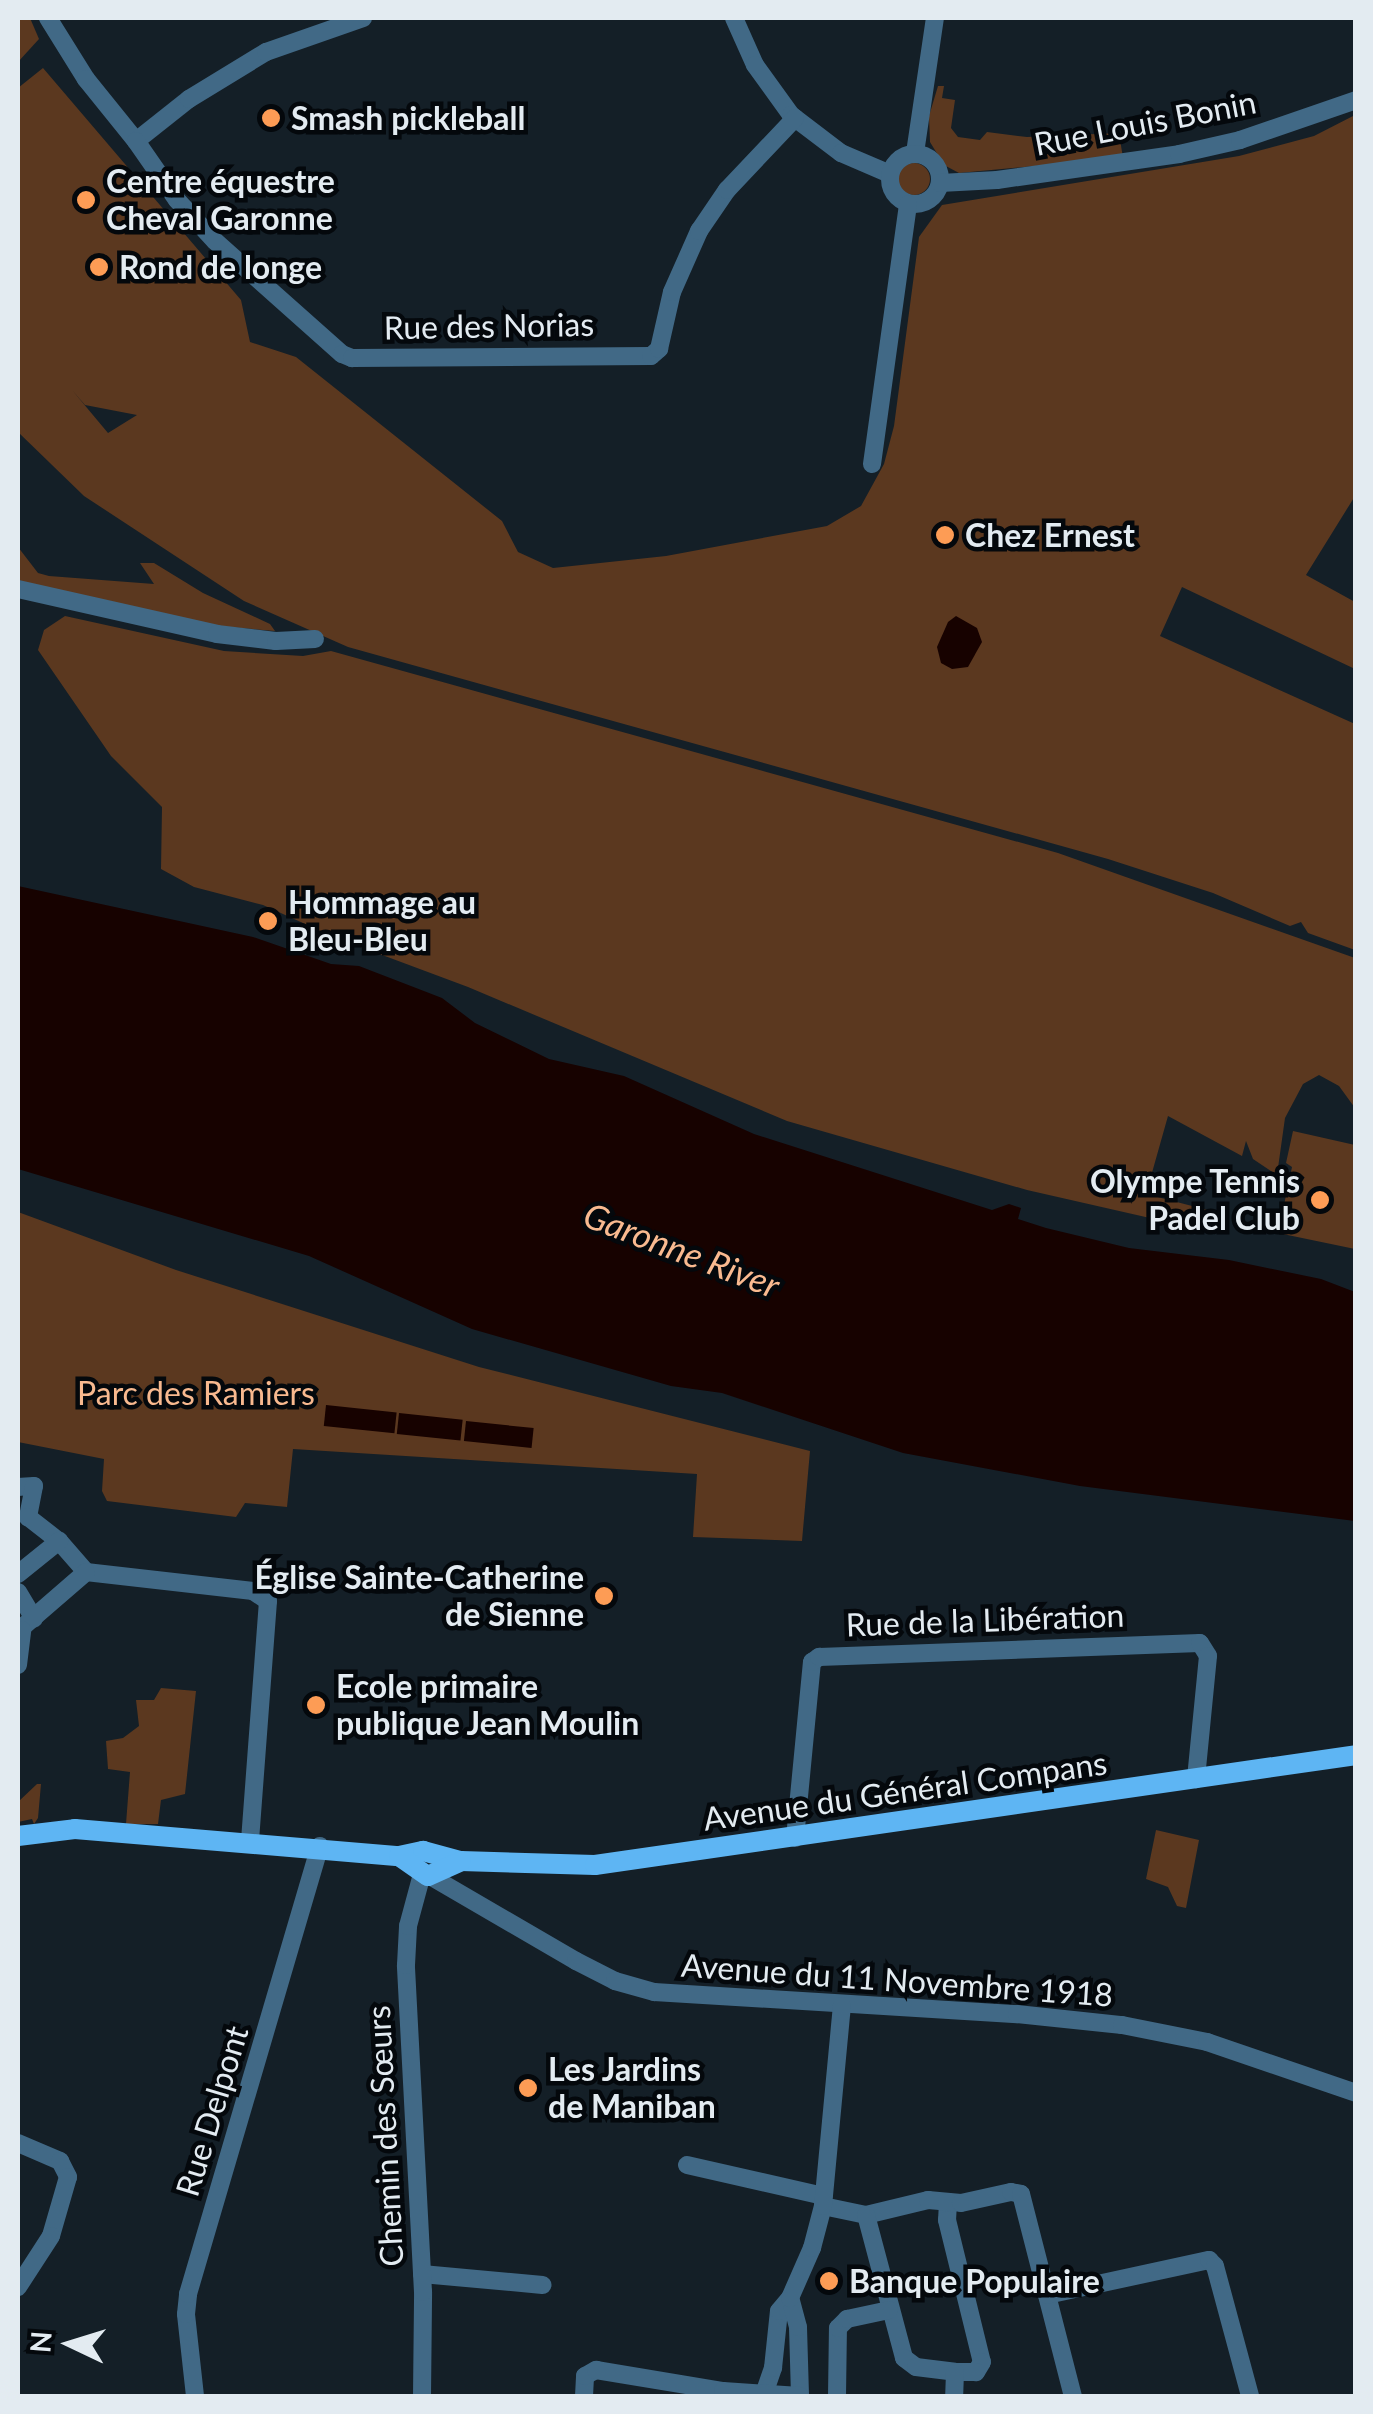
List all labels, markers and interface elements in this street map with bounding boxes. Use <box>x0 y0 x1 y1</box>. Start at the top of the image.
street label: Rue Louis Bonin <box>1031 83 1259 163</box>
place label: Smash pickleball <box>291 99 525 137</box>
marker: Smash pickleball <box>260 107 282 129</box>
place label: Centre équestre Cheval Garonne <box>106 163 335 238</box>
marker: Centre équestre Cheval Garonne <box>75 189 97 211</box>
place label: Rond de longe <box>119 248 322 286</box>
marker: Rond de longe <box>88 256 110 278</box>
street label: Rue des Norias <box>384 305 594 347</box>
place label: Chez Ernest <box>965 516 1135 554</box>
marker: Chez Ernest <box>934 524 956 546</box>
place label: Hommage au Bleu-Bleu <box>288 884 476 959</box>
marker: Hommage au Bleu-Bleu <box>257 910 279 932</box>
place label: Olympe Tennis Padel Club <box>1089 1163 1300 1238</box>
marker: Olympe Tennis Padel Club <box>1309 1189 1331 1211</box>
water label: Garonne River <box>578 1192 786 1306</box>
park label: Parc des Ramiers <box>77 1374 315 1412</box>
place label: Église Sainte-Catherine de Sienne <box>254 1559 584 1634</box>
marker: Église Sainte-Catherine de Sienne <box>593 1585 615 1607</box>
street label: Rue de la Libération <box>845 1596 1125 1644</box>
place label: Ecole primaire publique Jean Moulin <box>336 1668 640 1743</box>
marker: Ecole primaire publique Jean Moulin <box>305 1694 327 1716</box>
street label: Avenue du Général Compans <box>701 1744 1109 1838</box>
street label: Avenue du 11 Novembre 1918 <box>680 1946 1114 2014</box>
street label: Chemin des Sœurs <box>359 2004 411 2268</box>
street label: Rue Delpont <box>168 2021 256 2201</box>
place label: Les Jardins de Maniban <box>548 2051 716 2126</box>
marker: Les Jardins de Maniban <box>517 2077 539 2099</box>
place label: Banque Populaire <box>849 2262 1100 2300</box>
marker: Banque Populaire <box>818 2270 840 2292</box>
north arrow <box>20 2294 120 2394</box>
text: N <box>22 2330 58 2354</box>

